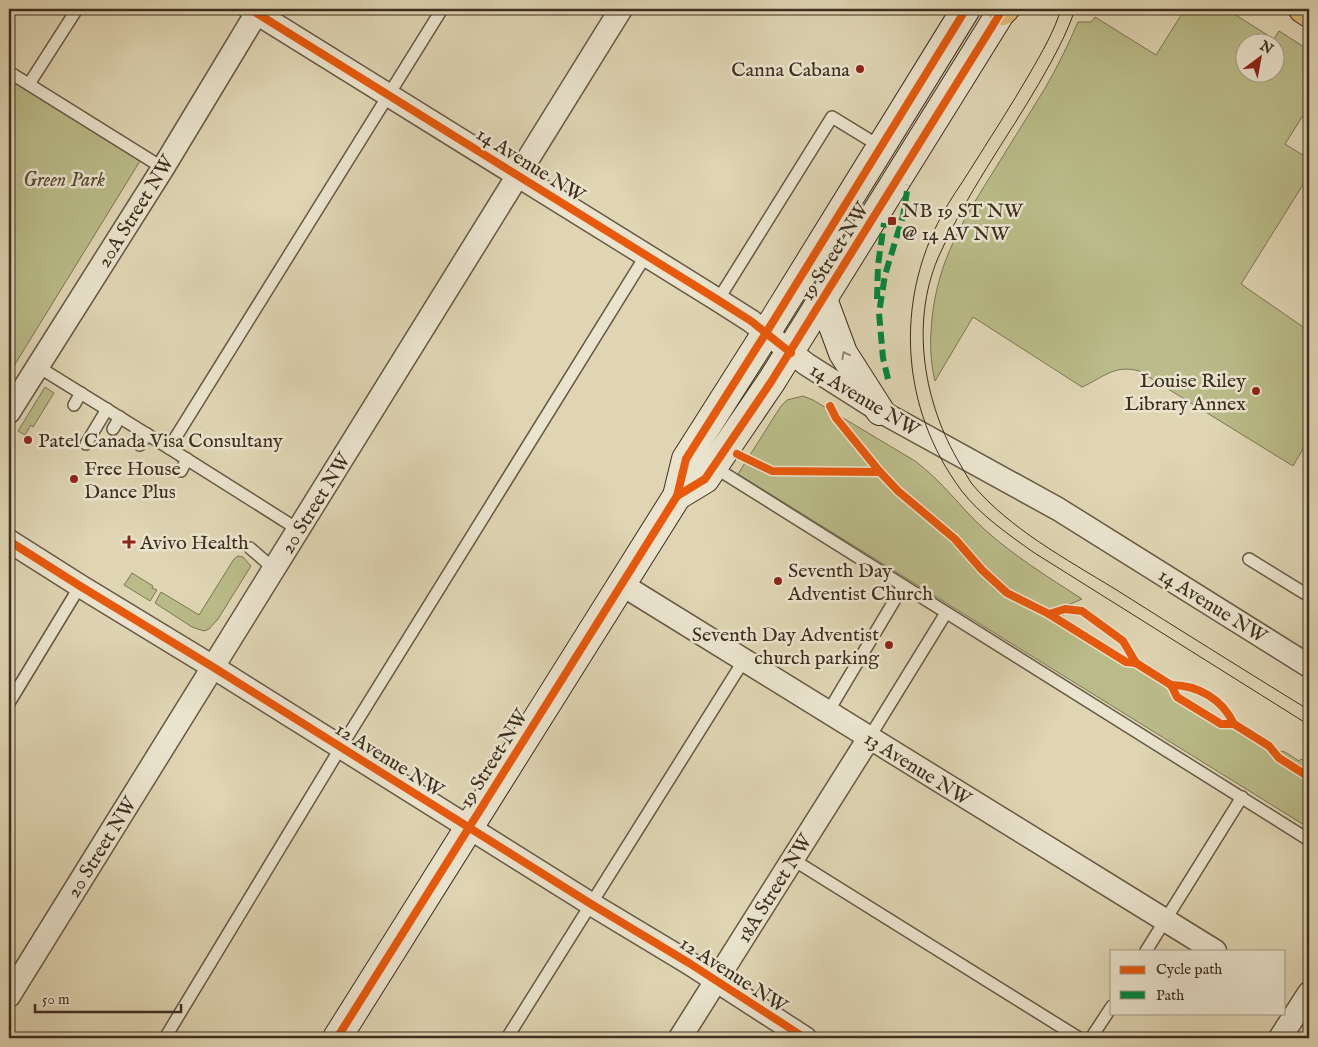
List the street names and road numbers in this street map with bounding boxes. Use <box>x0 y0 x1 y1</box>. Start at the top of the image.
street label: 14 Avenue NW <box>471 122 590 209</box>
street label: 20A Street NW <box>92 150 181 272</box>
street label: 19 Street NW <box>795 197 876 305</box>
street label: 14 Avenue NW <box>805 358 924 443</box>
street label: 20 Street NW <box>275 448 358 559</box>
street label: 14 Avenue NW <box>1153 563 1272 650</box>
street label: 19 Street NW <box>454 704 535 812</box>
street label: 12 Avenue NW <box>330 717 449 804</box>
street label: 13 Avenue NW <box>859 727 976 812</box>
street label: 20 Street NW <box>61 792 144 903</box>
street label: 18A Street NW <box>732 829 819 948</box>
street label: 12 Avenue NW <box>675 931 792 1020</box>

